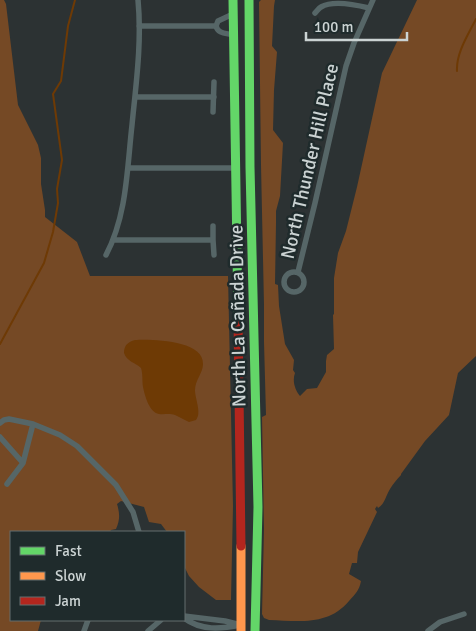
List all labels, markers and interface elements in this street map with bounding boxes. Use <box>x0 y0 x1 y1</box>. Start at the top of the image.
scale bar <box>306 10 407 42</box>
text: 100 m <box>314 18 354 36</box>
street label: North Thunder Hill Place <box>276 61 344 261</box>
street label: North La Cañada Drive <box>224 225 252 407</box>
legend <box>10 531 185 621</box>
text: Fast <box>55 542 82 560</box>
text: Slow <box>55 567 86 585</box>
text: Jam <box>55 592 81 610</box>

